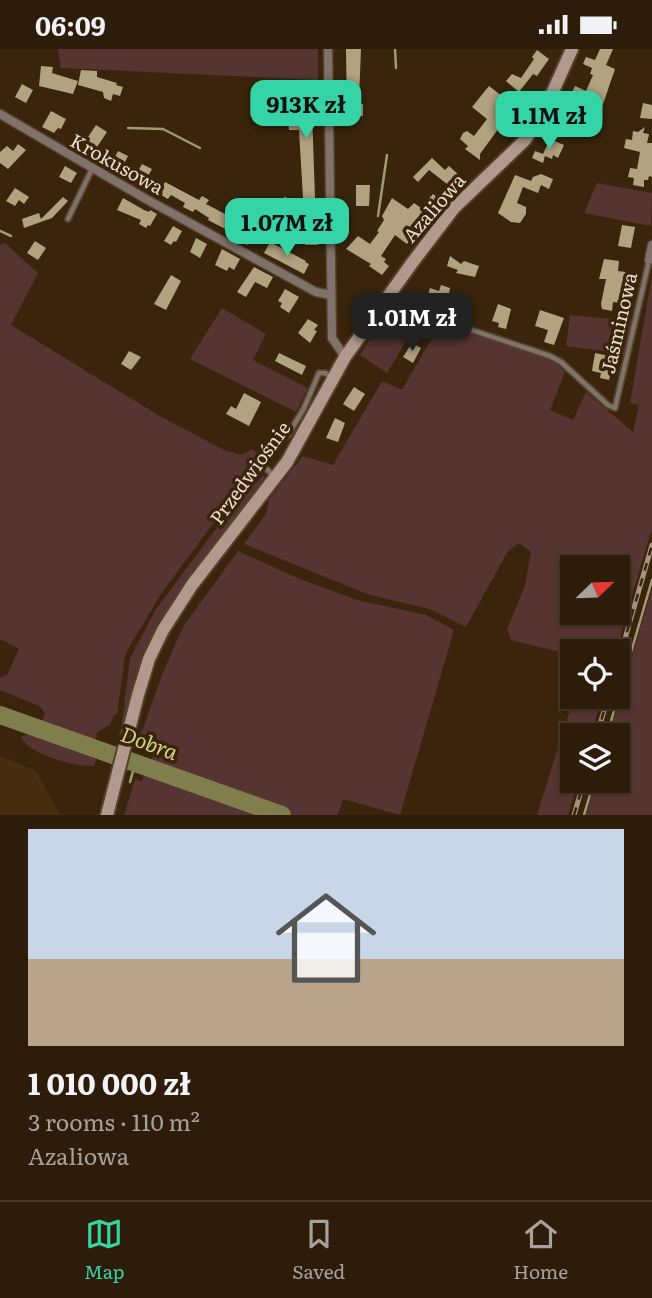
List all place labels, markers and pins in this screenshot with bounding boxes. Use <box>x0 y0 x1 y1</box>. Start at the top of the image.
pin: 913K zł <box>241 81 371 140</box>
pin: 1.1M zł <box>484 91 614 151</box>
pin: 1.07M zł <box>215 199 359 258</box>
pin: 1.01M zł <box>340 293 484 353</box>

